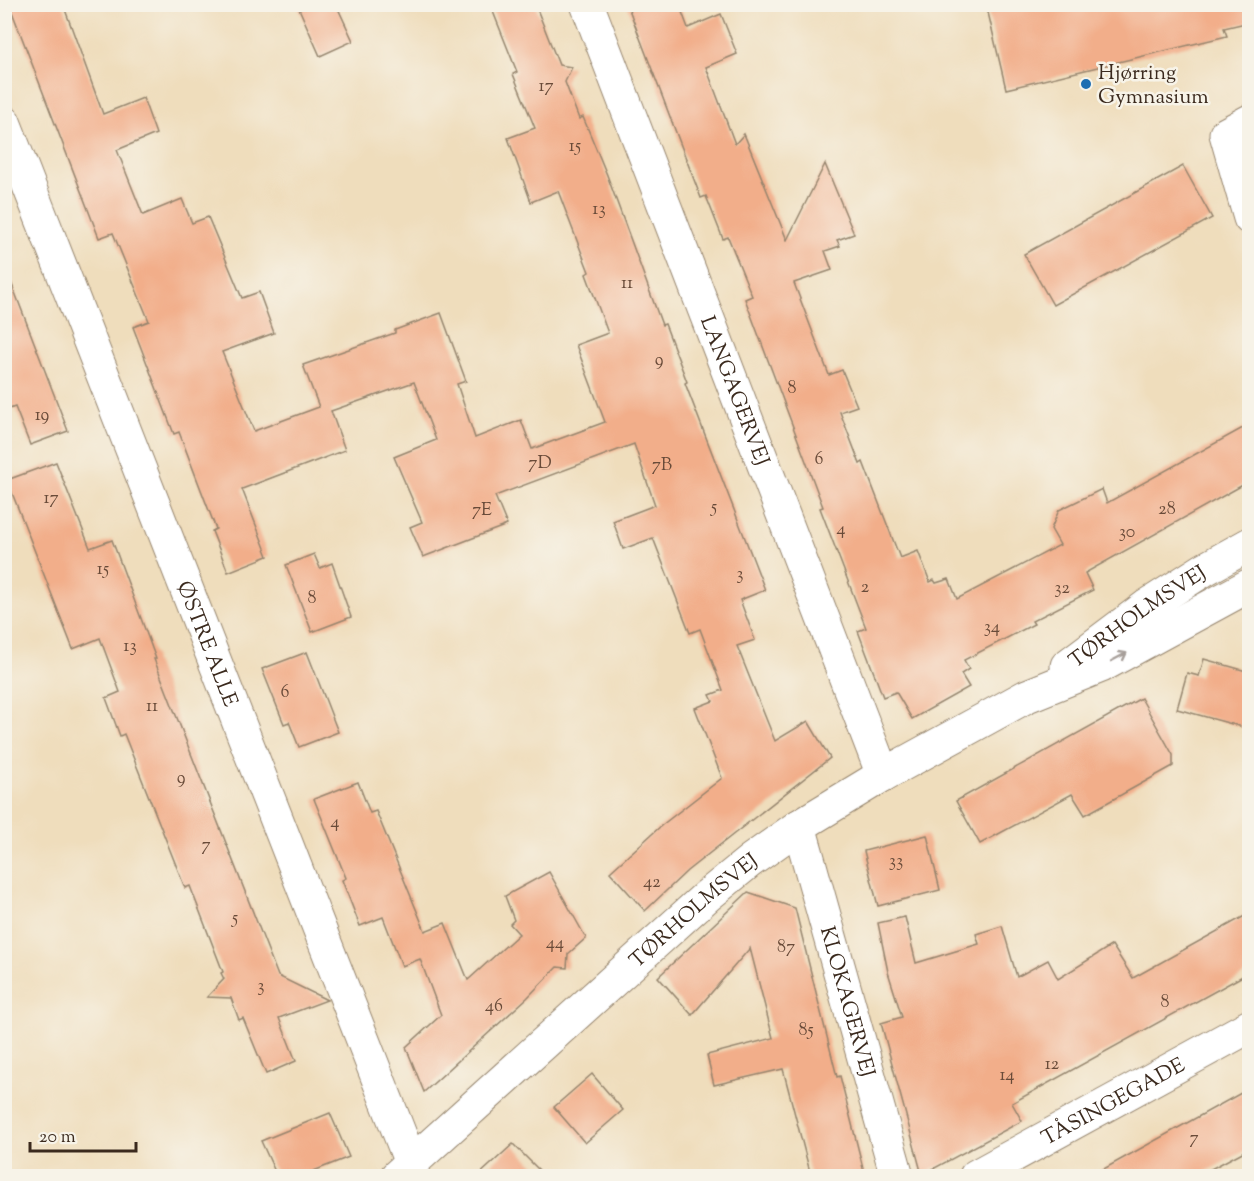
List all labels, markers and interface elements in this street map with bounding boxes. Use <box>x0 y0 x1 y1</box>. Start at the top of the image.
place label: Hjørring Gymnasium <box>1098 59 1209 113</box>
house number: 17 <box>538 74 554 100</box>
marker: Hjørring Gymnasium <box>1079 77 1093 91</box>
house number: 15 <box>569 134 581 160</box>
house number: 13 <box>592 197 606 223</box>
house number: 11 <box>621 271 633 297</box>
street label: LANGAGERVEJ <box>691 312 776 470</box>
house number: 9 <box>655 348 664 374</box>
house number: 8 <box>788 376 797 402</box>
house number: 19 <box>35 403 50 429</box>
house number: 6 <box>815 447 824 473</box>
house number: 7D <box>528 451 552 477</box>
house number: 7B <box>652 453 672 479</box>
house number: 17 <box>43 486 59 512</box>
house number: 5 <box>710 495 717 521</box>
house number: 28 <box>1158 497 1176 523</box>
house number: 7E <box>472 498 492 524</box>
house number: 4 <box>836 517 846 543</box>
house number: 30 <box>1119 520 1135 546</box>
house number: 15 <box>97 557 109 583</box>
street label: TØRHOLMSVEJ <box>1063 559 1213 677</box>
house number: 3 <box>736 562 744 588</box>
house number: 2 <box>861 575 870 601</box>
house number: 32 <box>1054 576 1070 602</box>
street label: ØSTRE ALLE <box>168 577 244 712</box>
house number: 8 <box>308 586 317 612</box>
house number: 34 <box>984 615 1000 641</box>
house number: 13 <box>123 634 137 660</box>
one-way arrow <box>1110 651 1127 663</box>
house number: 6 <box>281 680 290 706</box>
house number: 11 <box>146 694 158 720</box>
house number: 9 <box>177 766 186 792</box>
house number: 4 <box>330 810 340 836</box>
house number: 7 <box>201 833 211 859</box>
street label: TØRHOLMSVEJ <box>624 847 765 976</box>
house number: 33 <box>889 849 903 875</box>
house number: 42 <box>643 870 661 896</box>
house number: 5 <box>231 906 238 932</box>
street label: KLOKAGERVEJ <box>811 923 882 1081</box>
house number: 44 <box>546 931 564 957</box>
house number: 87 <box>777 935 795 961</box>
house number: 3 <box>257 974 265 1000</box>
house number: 8 <box>1161 990 1170 1016</box>
house number: 46 <box>485 994 503 1020</box>
house number: 85 <box>798 1018 814 1044</box>
street label: TÅSINGEGADE <box>1037 1051 1191 1154</box>
house number: 12 <box>1045 1052 1060 1078</box>
house number: 14 <box>999 1063 1015 1089</box>
scale bar <box>30 1115 136 1153</box>
text: 20 m <box>39 1125 76 1151</box>
house number: 7 <box>1189 1126 1199 1152</box>

